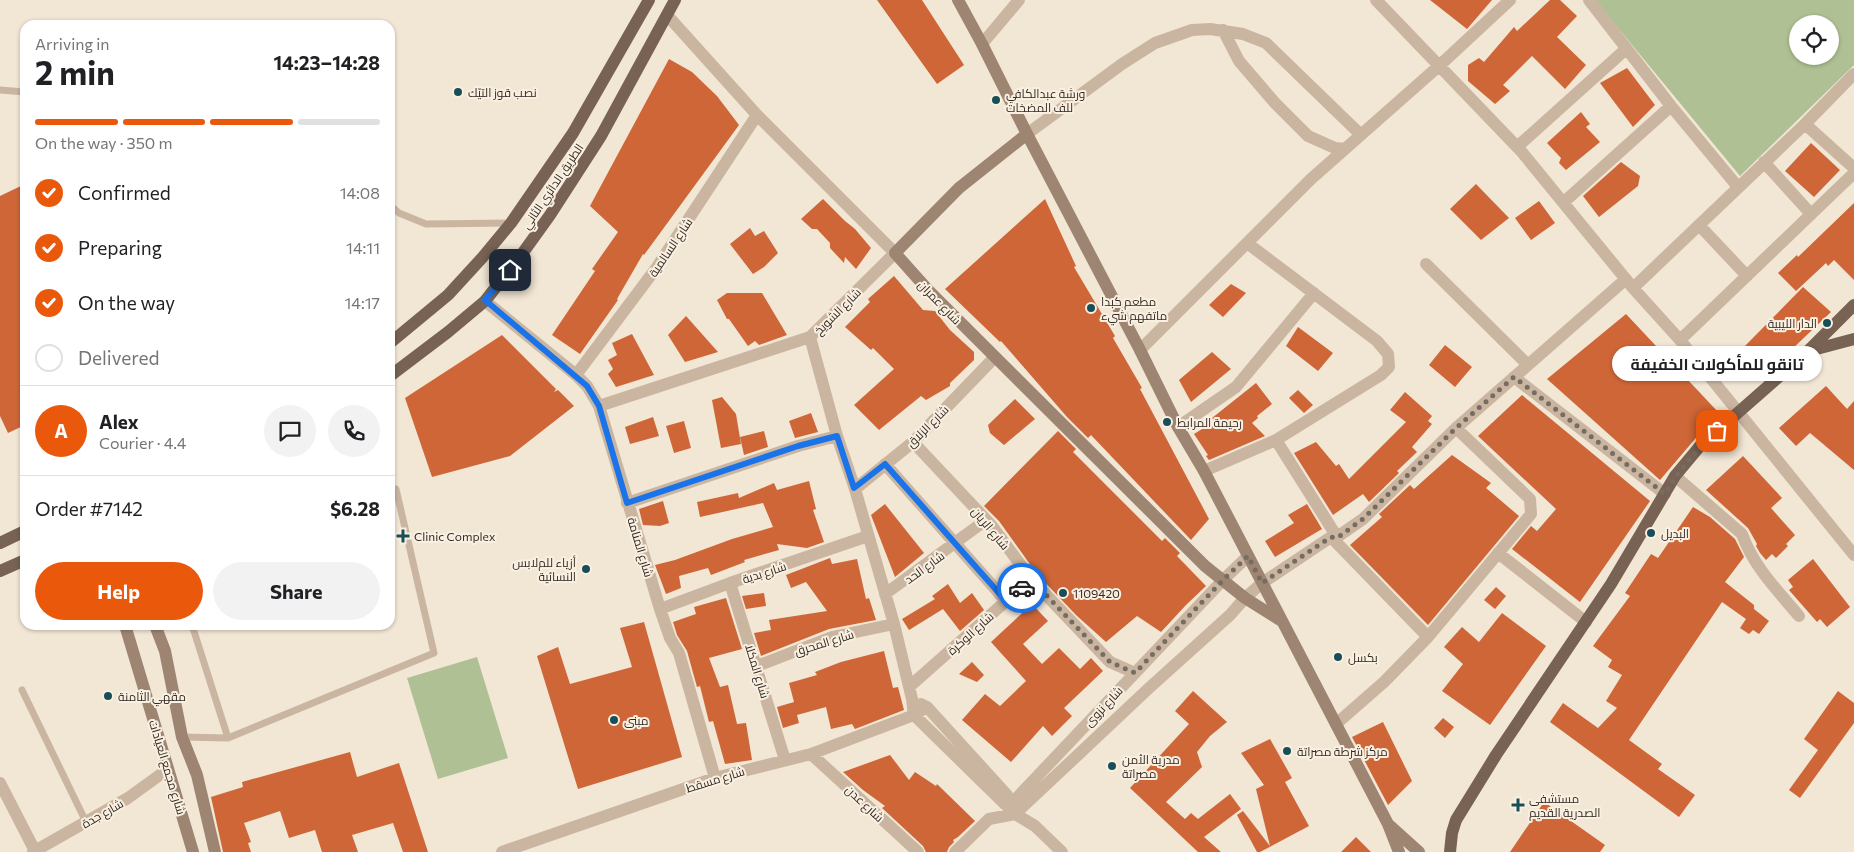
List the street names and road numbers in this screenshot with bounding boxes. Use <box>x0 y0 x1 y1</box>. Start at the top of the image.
street label: الطريق الدائري الثاني <box>518 141 589 234</box>
street label: شارع السالمية <box>645 215 696 280</box>
street label: شارع عمران <box>914 277 964 328</box>
street label: شارع الشويخ <box>811 285 865 339</box>
street label: شارع الزلاق <box>903 402 952 451</box>
street label: شارع الريان <box>968 504 1013 554</box>
street label: شارع المنامة <box>623 515 657 579</box>
street label: شارع الحد <box>901 548 948 588</box>
street label: شارع بدية <box>740 558 788 588</box>
street label: شارع الوكرة <box>944 609 997 659</box>
street label: شارع المحرق <box>793 626 856 660</box>
street label: شارع المكلا <box>741 642 773 701</box>
street label: شارع نزوى <box>1081 683 1127 730</box>
street label: شارع مجمع العيادات <box>145 718 189 817</box>
street label: شارع مسقط <box>684 763 747 796</box>
street label: شارع عدن <box>842 782 887 826</box>
street label: شارع جدة <box>79 795 126 832</box>

